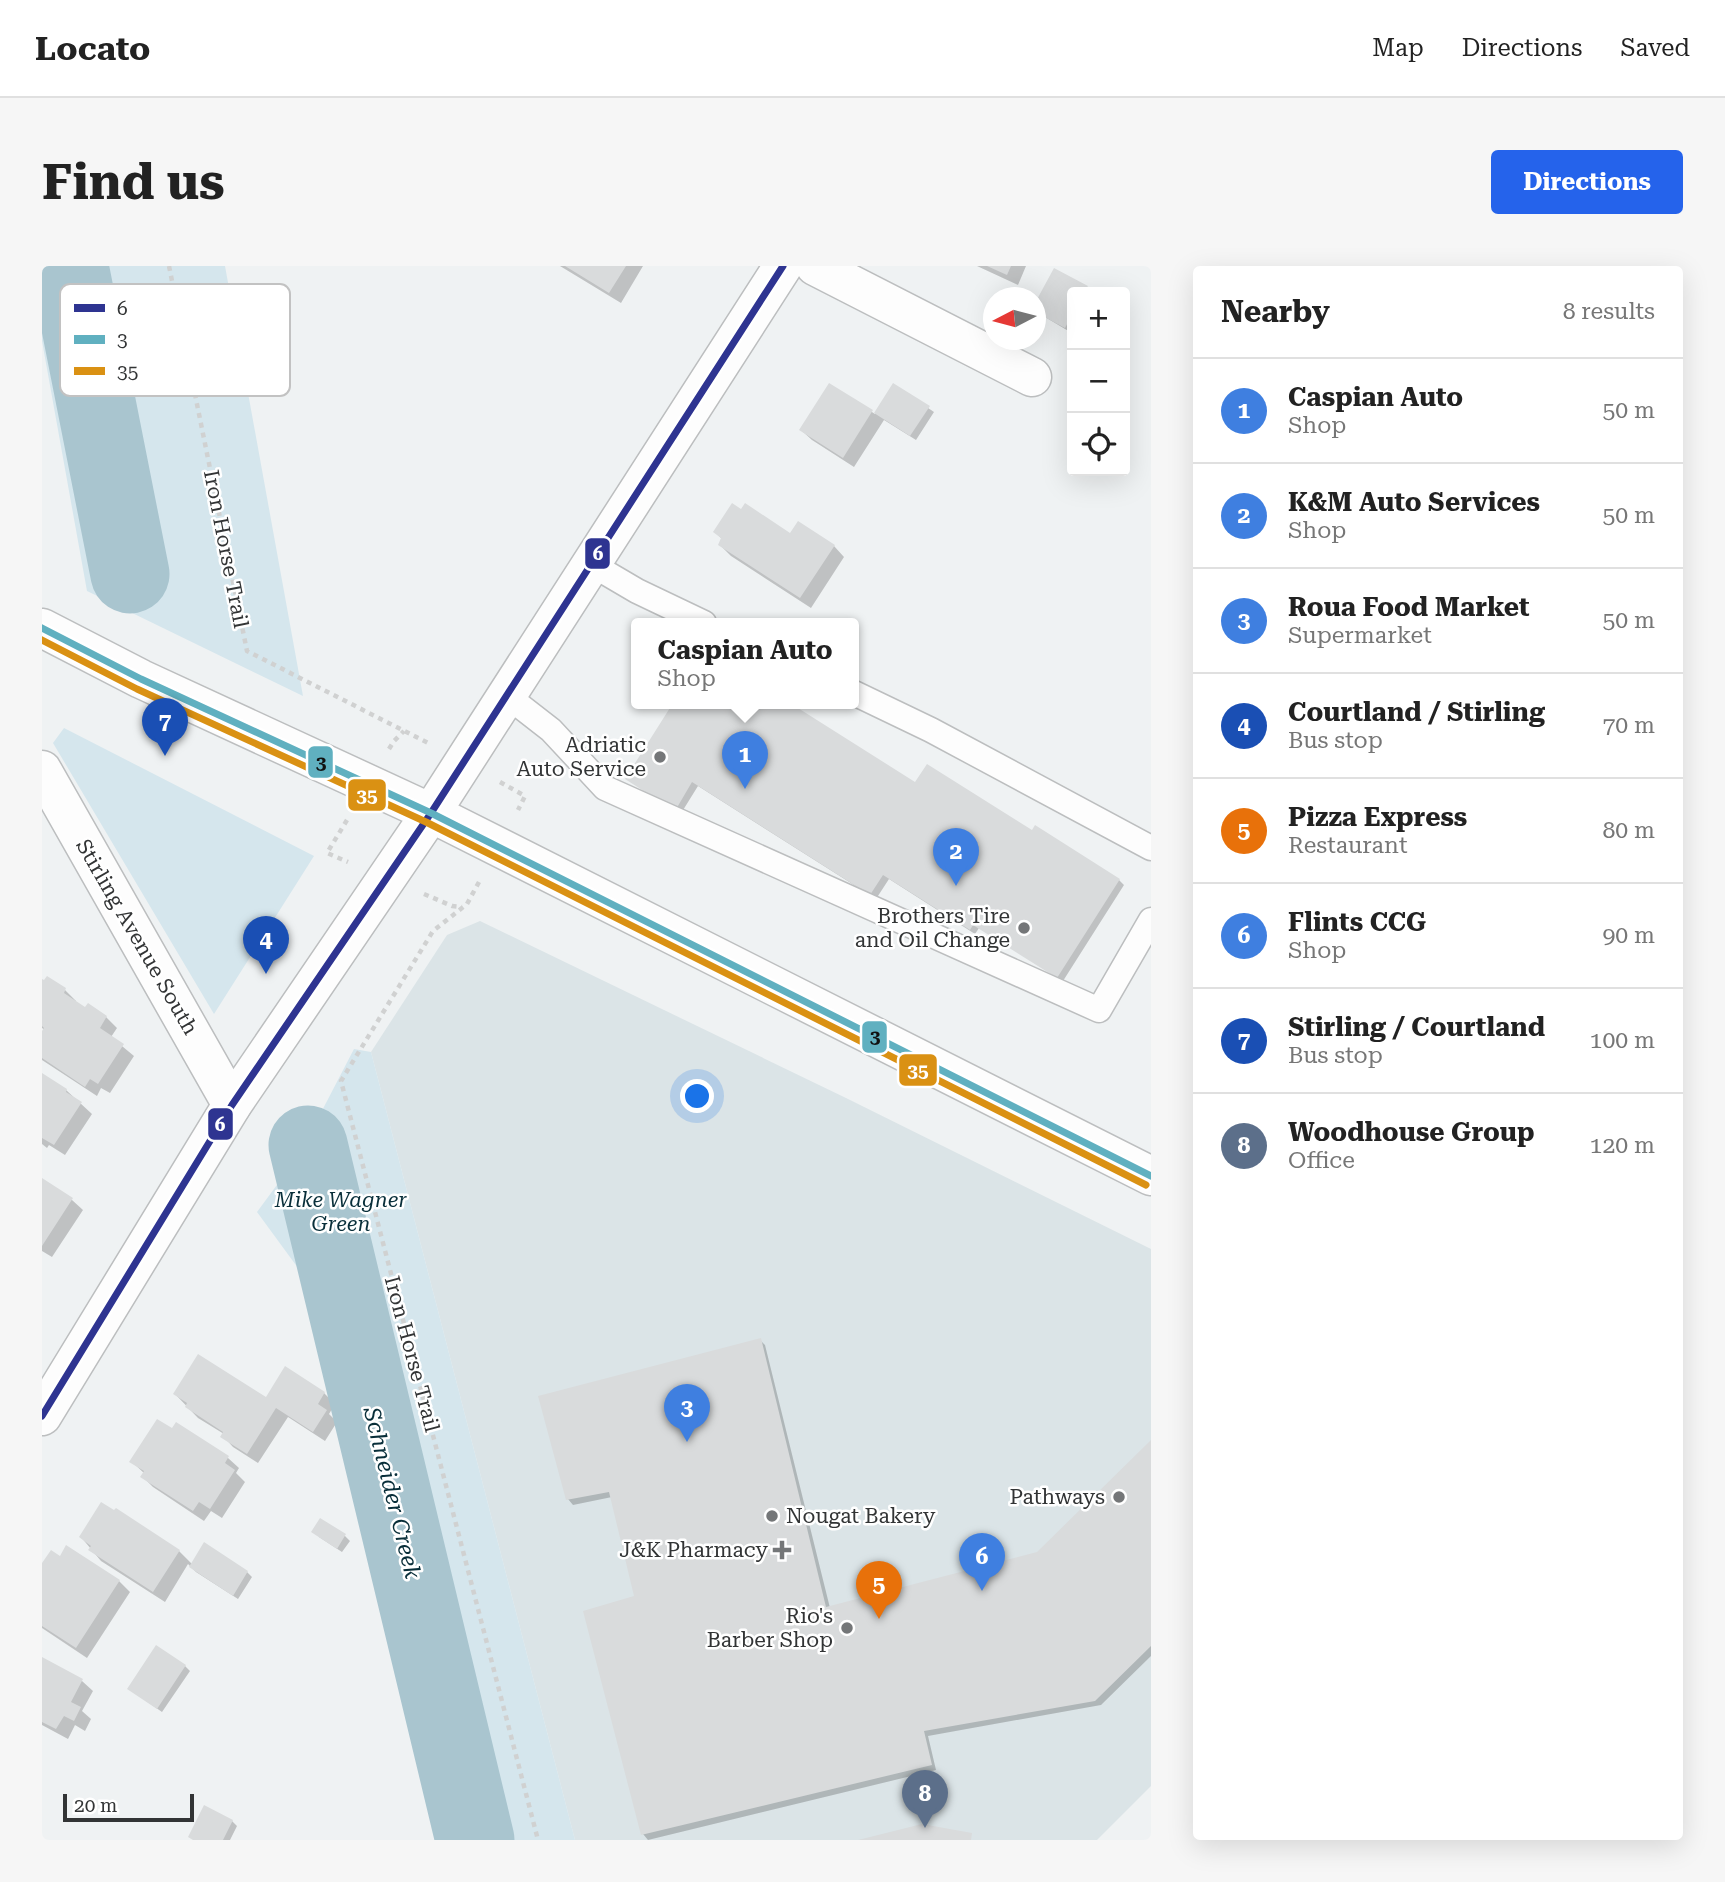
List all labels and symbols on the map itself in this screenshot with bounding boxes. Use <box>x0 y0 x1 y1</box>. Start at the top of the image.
legend <box>60 284 290 396</box>
north arrow <box>983 287 1046 350</box>
text: 6 <box>117 297 128 320</box>
text: 3 <box>117 328 128 351</box>
text: 35 <box>117 360 138 383</box>
street label: Iron Horse Trail <box>199 468 253 631</box>
line badge: 6 <box>584 537 611 570</box>
text: 6 <box>593 542 604 565</box>
pin: 7 <box>142 698 188 756</box>
pin: 1 <box>722 731 768 789</box>
place label: Adriatic Auto Service <box>516 733 646 781</box>
line badge: 3 <box>307 745 334 779</box>
marker: Adriatic Auto Service <box>652 749 668 765</box>
text: 3 <box>316 751 327 774</box>
line badge: 35 <box>347 778 387 812</box>
text: 35 <box>356 784 378 807</box>
pin: 2 <box>933 828 979 886</box>
street label: Stirling Avenue South <box>71 835 203 1039</box>
place label: Brothers Tire and Oil Change <box>855 904 1010 952</box>
pin: 4 <box>243 916 289 974</box>
marker: Brothers Tire and Oil Change <box>1016 920 1032 936</box>
line badge: 3 <box>861 1020 888 1054</box>
text: 3 <box>870 1025 881 1048</box>
line badge: 35 <box>898 1053 938 1087</box>
text: 35 <box>907 1059 929 1082</box>
your location <box>680 1079 714 1113</box>
line badge: 6 <box>207 1107 234 1141</box>
text: 6 <box>215 1113 226 1136</box>
park label: Mike Wagner Green <box>274 1188 407 1236</box>
street label: Iron Horse Trail <box>380 1273 444 1435</box>
pin: 3 <box>664 1384 710 1442</box>
water label: Schneider Creek <box>357 1403 426 1582</box>
place label: Pathways <box>1010 1485 1105 1509</box>
marker: Pathways <box>1111 1489 1127 1505</box>
place label: Nougat Bakery <box>786 1504 936 1528</box>
marker: Nougat Bakery <box>764 1508 780 1524</box>
pin: 6 <box>959 1533 1005 1591</box>
place label: J&K Pharmacy <box>619 1538 769 1562</box>
marker: J&K Pharmacy <box>774 1542 790 1558</box>
pin: 5 <box>856 1561 902 1619</box>
place label: Rio's Barber Shop <box>707 1604 833 1652</box>
marker: Rio's Barber Shop <box>839 1620 855 1636</box>
pin: 8 <box>902 1770 948 1828</box>
scale bar <box>63 1791 194 1823</box>

